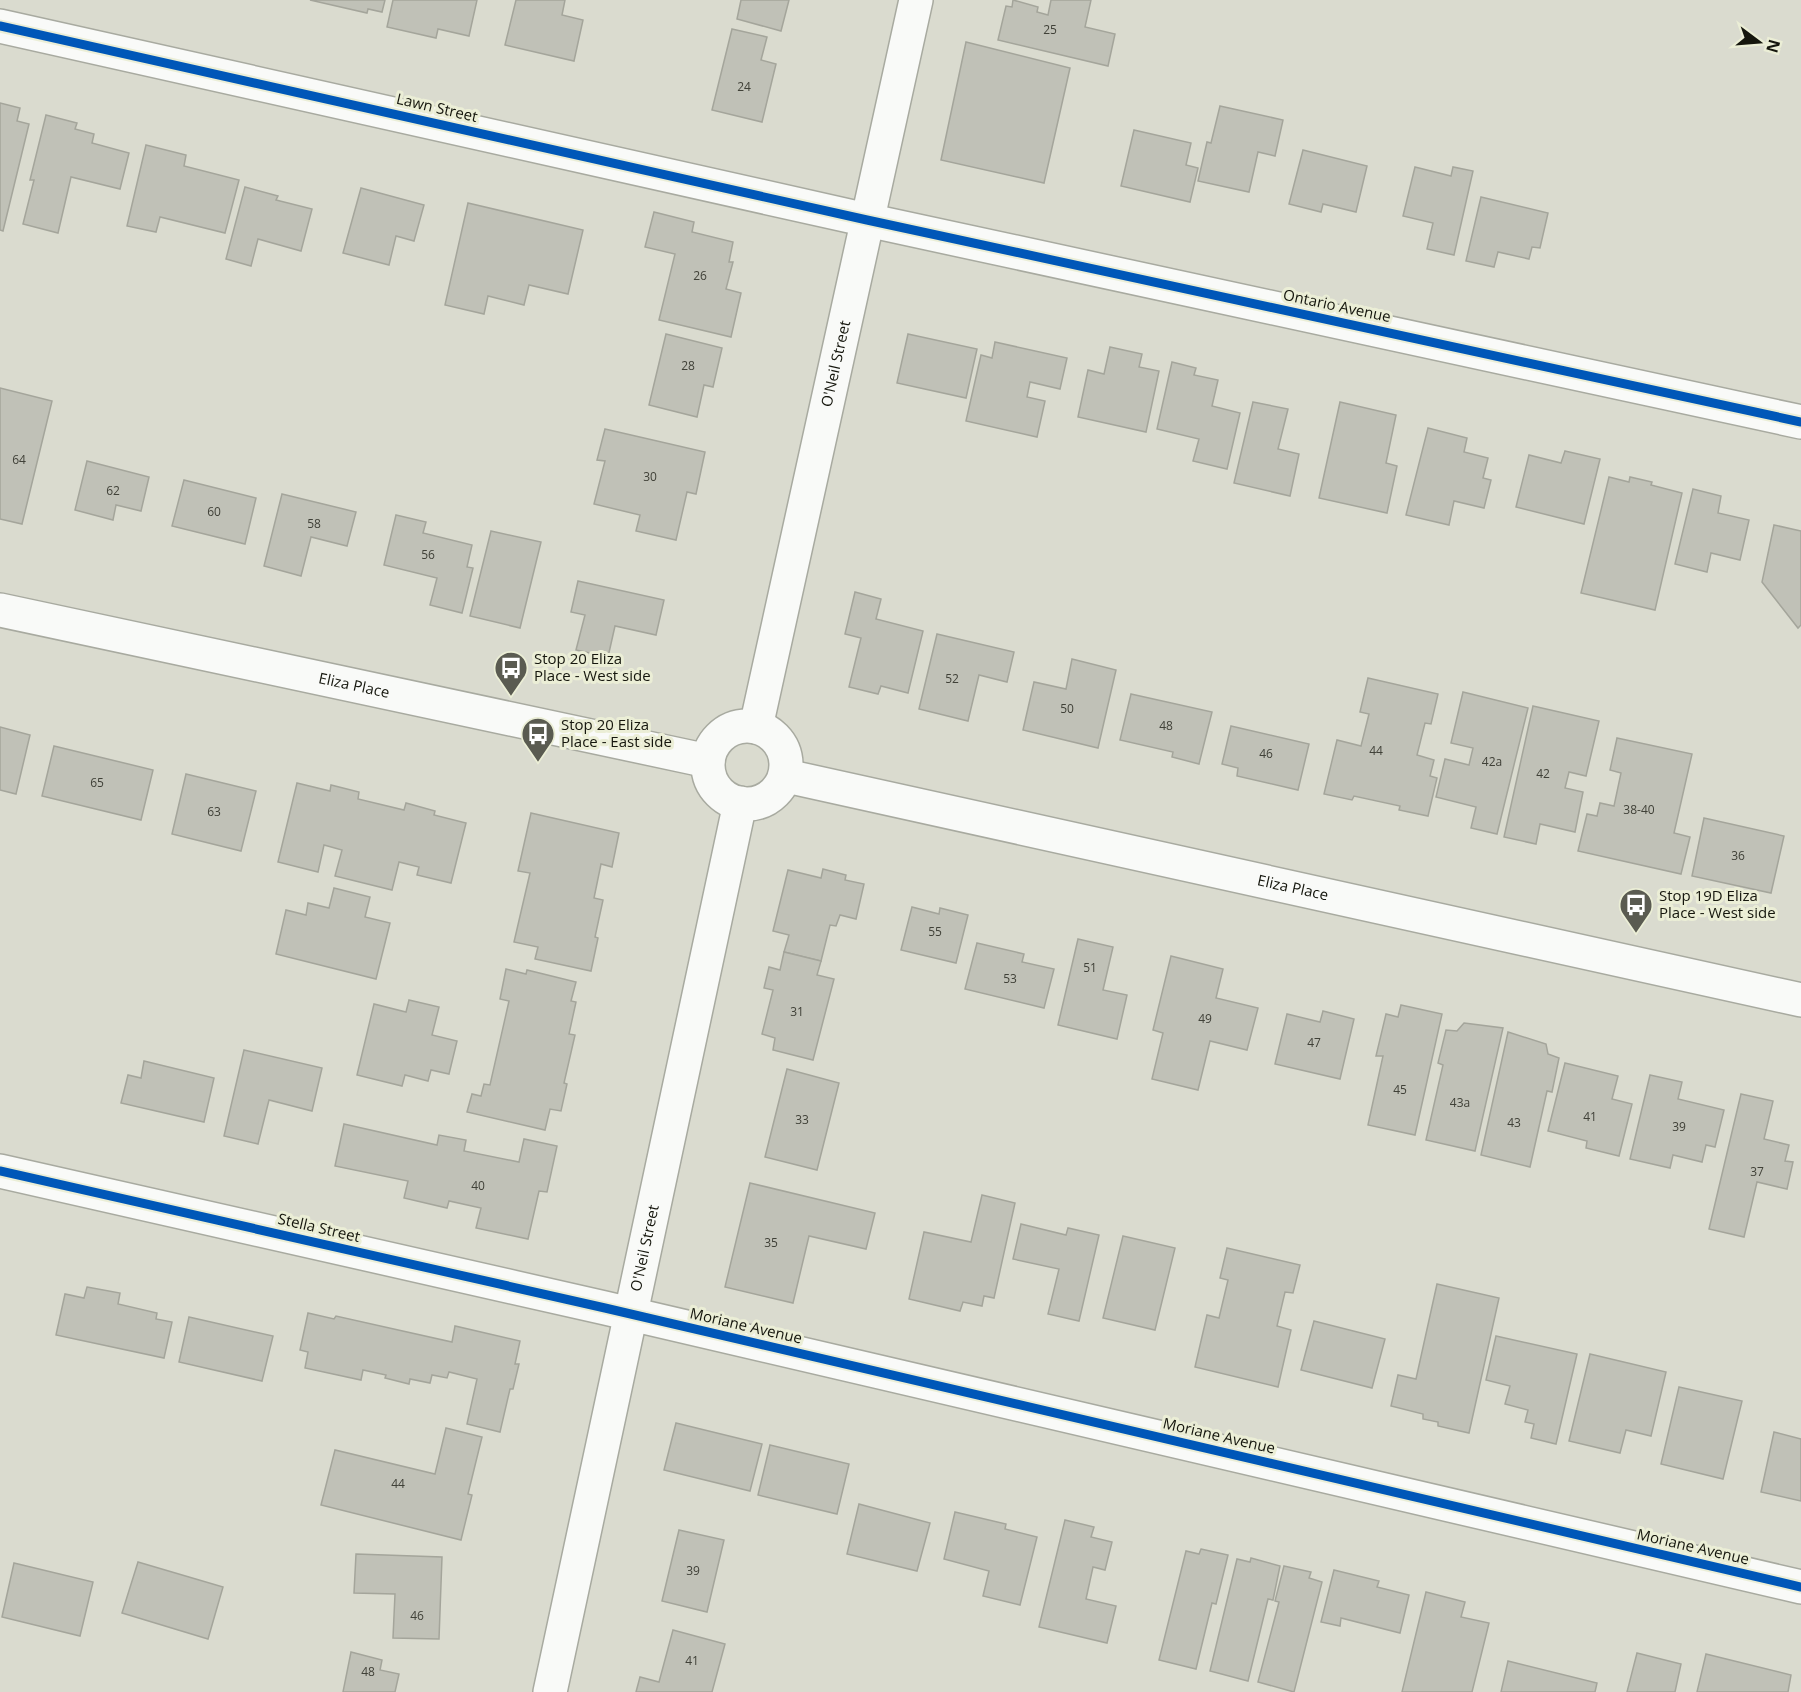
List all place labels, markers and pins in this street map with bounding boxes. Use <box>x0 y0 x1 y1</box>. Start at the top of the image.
place label: Stop 20 Eliza Place - West side <box>534 648 651 685</box>
bus stop icon: Stop 20 Eliza Place - West side <box>493 650 529 697</box>
place label: Stop 20 Eliza Place - East side <box>561 714 672 751</box>
bus stop icon: Stop 20 Eliza Place - East side <box>520 716 556 763</box>
place label: Stop 19D Eliza Place - West side <box>1659 885 1776 922</box>
bus stop icon: Stop 19D Eliza Place - West side <box>1618 887 1654 934</box>

